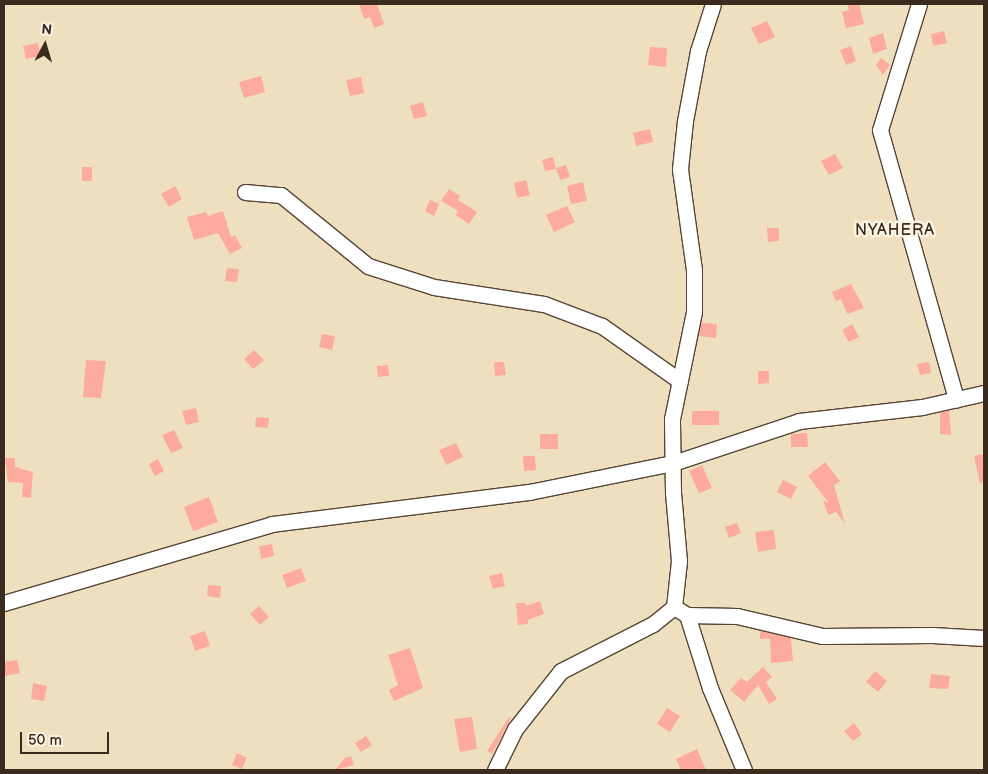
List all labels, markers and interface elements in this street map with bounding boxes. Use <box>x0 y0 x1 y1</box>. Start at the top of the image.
north arrow <box>20 20 70 70</box>
text: N <box>40 21 53 39</box>
district label: NYAHERA <box>854 221 936 241</box>
scale bar <box>22 722 111 754</box>
text: 50 m <box>28 731 62 750</box>

